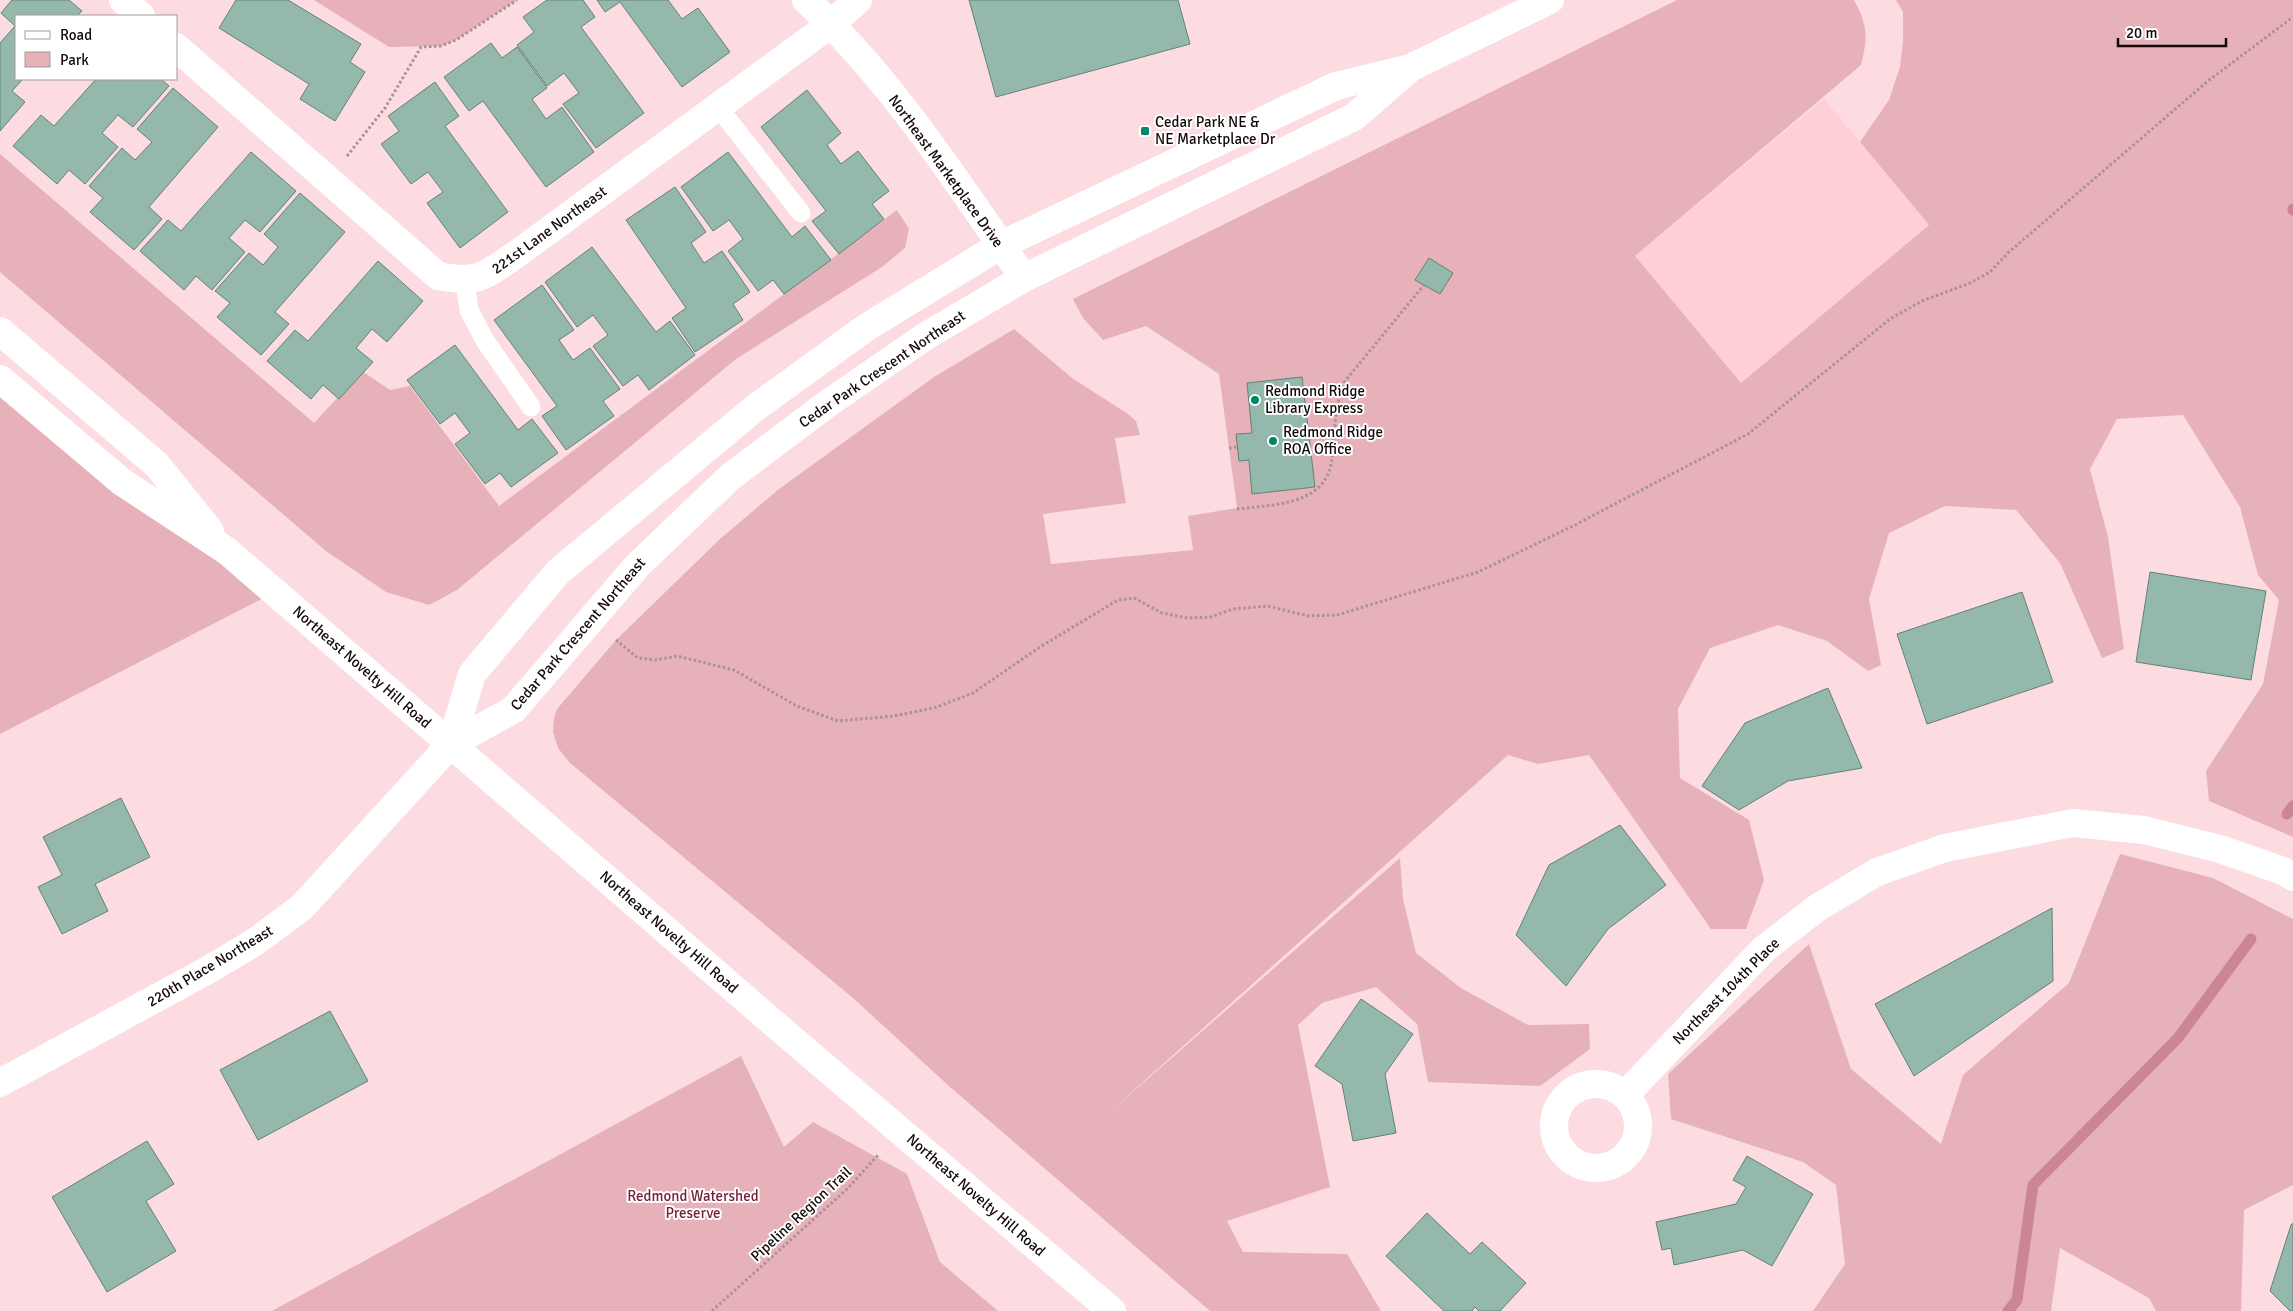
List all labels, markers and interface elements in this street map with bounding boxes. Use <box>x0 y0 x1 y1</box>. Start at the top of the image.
legend <box>15 15 178 80</box>
scale bar <box>2118 15 2226 47</box>
text: 20 m <box>2126 24 2157 42</box>
text: Road <box>60 26 92 44</box>
text: Park <box>60 51 89 69</box>
street label: Northeast Marketplace Drive <box>885 91 1007 251</box>
place label: Cedar Park NE & NE Marketplace Dr <box>1155 113 1276 148</box>
marker: Cedar Park NE & NE Marketplace Dr <box>1139 125 1151 137</box>
street label: 221st Lane Northeast <box>488 182 610 278</box>
street label: Cedar Park Crescent Northeast <box>795 307 969 431</box>
place label: Redmond Ridge Library Express <box>1265 382 1365 417</box>
marker: Redmond Ridge Library Express <box>1249 394 1261 406</box>
place label: Redmond Ridge ROA Office <box>1283 423 1383 458</box>
marker: Redmond Ridge ROA Office <box>1267 435 1279 447</box>
street label: Cedar Park Crescent Northeast <box>507 554 649 714</box>
street label: Northeast Novelty Hill Road <box>289 602 435 732</box>
street label: Northeast Novelty Hill Road <box>596 867 742 997</box>
street label: 220th Place Northeast <box>144 921 276 1011</box>
street label: Northeast 104th Place <box>1669 934 1783 1048</box>
street label: Northeast Novelty Hill Road <box>903 1130 1049 1260</box>
street label: Pipeline Region Trail <box>747 1163 855 1265</box>
park label: Redmond Watershed Preserve <box>627 1187 759 1222</box>

